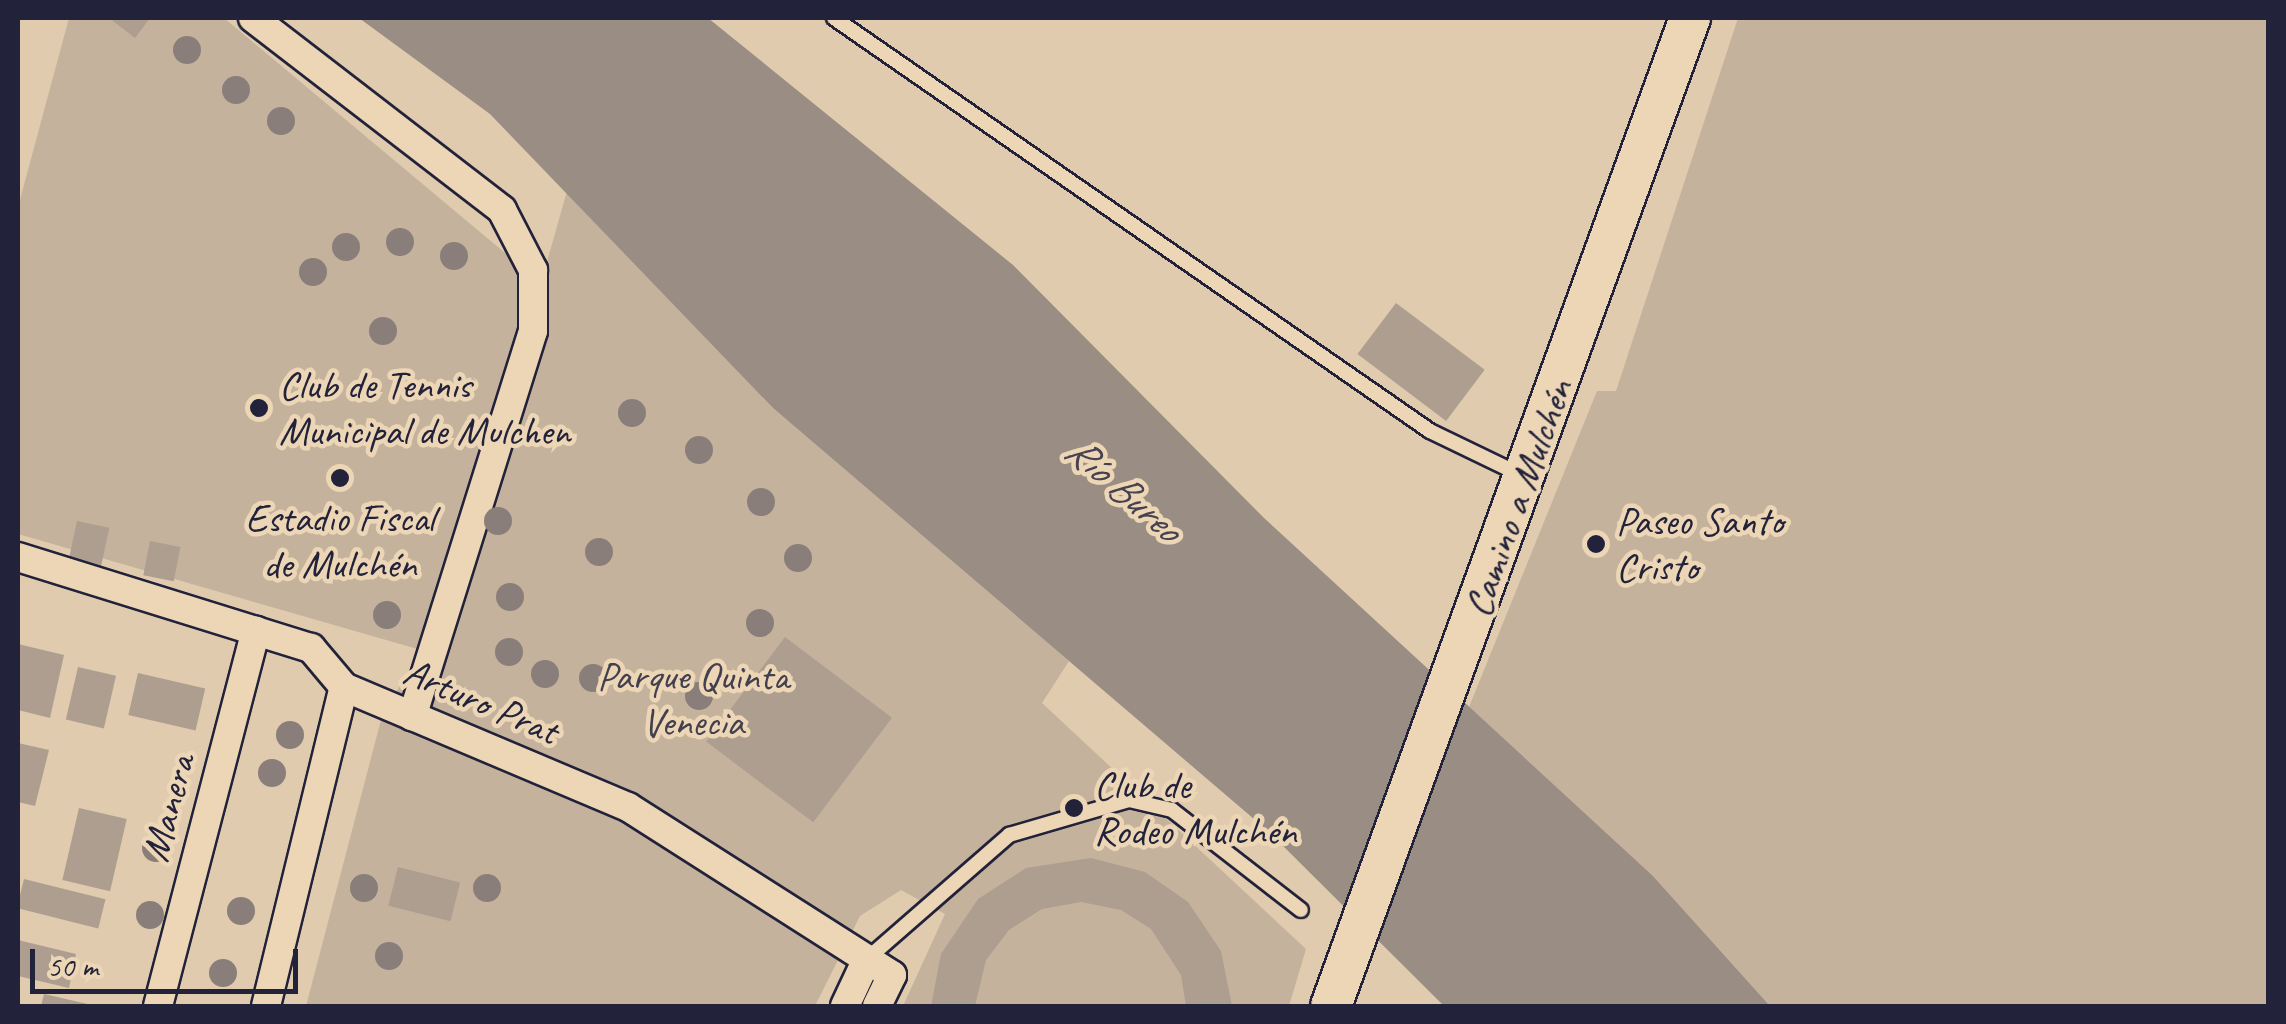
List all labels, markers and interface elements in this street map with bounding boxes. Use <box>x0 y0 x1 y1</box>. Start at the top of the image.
place label: Club de Tennis Municipal de Mulchen <box>279 361 570 455</box>
street label: Camino a Mulchén <box>1453 373 1583 623</box>
marker: Club de Tennis Municipal de Mulchen <box>248 397 270 419</box>
water label: Río Bureo <box>1055 425 1191 553</box>
marker: Estadio Fiscal de Mulchén <box>329 467 351 489</box>
place label: Estadio Fiscal de Mulchén <box>245 494 435 588</box>
place label: Paseo Santo Cristo <box>1616 497 1783 591</box>
marker: Paseo Santo Cristo <box>1585 533 1607 555</box>
street label: Arturo Prat <box>396 647 566 755</box>
park label: Parque Quinta Venecia <box>597 652 789 746</box>
street label: Manera <box>131 750 205 866</box>
place label: Club de Rodeo Mulchén <box>1094 761 1295 855</box>
marker: Club de Rodeo Mulchén <box>1063 797 1085 819</box>
scale bar <box>35 929 302 991</box>
text: 50 m <box>47 947 98 985</box>

